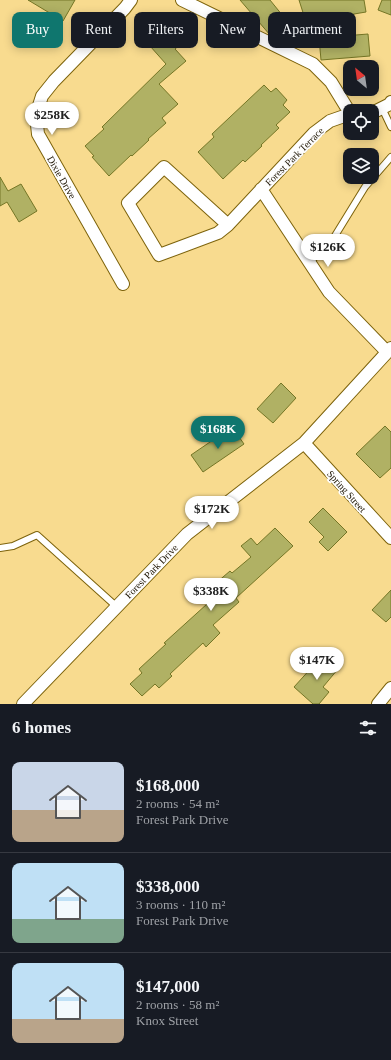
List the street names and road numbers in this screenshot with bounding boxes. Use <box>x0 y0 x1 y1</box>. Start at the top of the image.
street label: Forest Park Terrace <box>263 125 326 188</box>
street label: Dixie Drive <box>45 154 78 201</box>
street label: Spring Street <box>325 468 368 515</box>
street label: Forest Park Drive <box>123 542 180 601</box>

